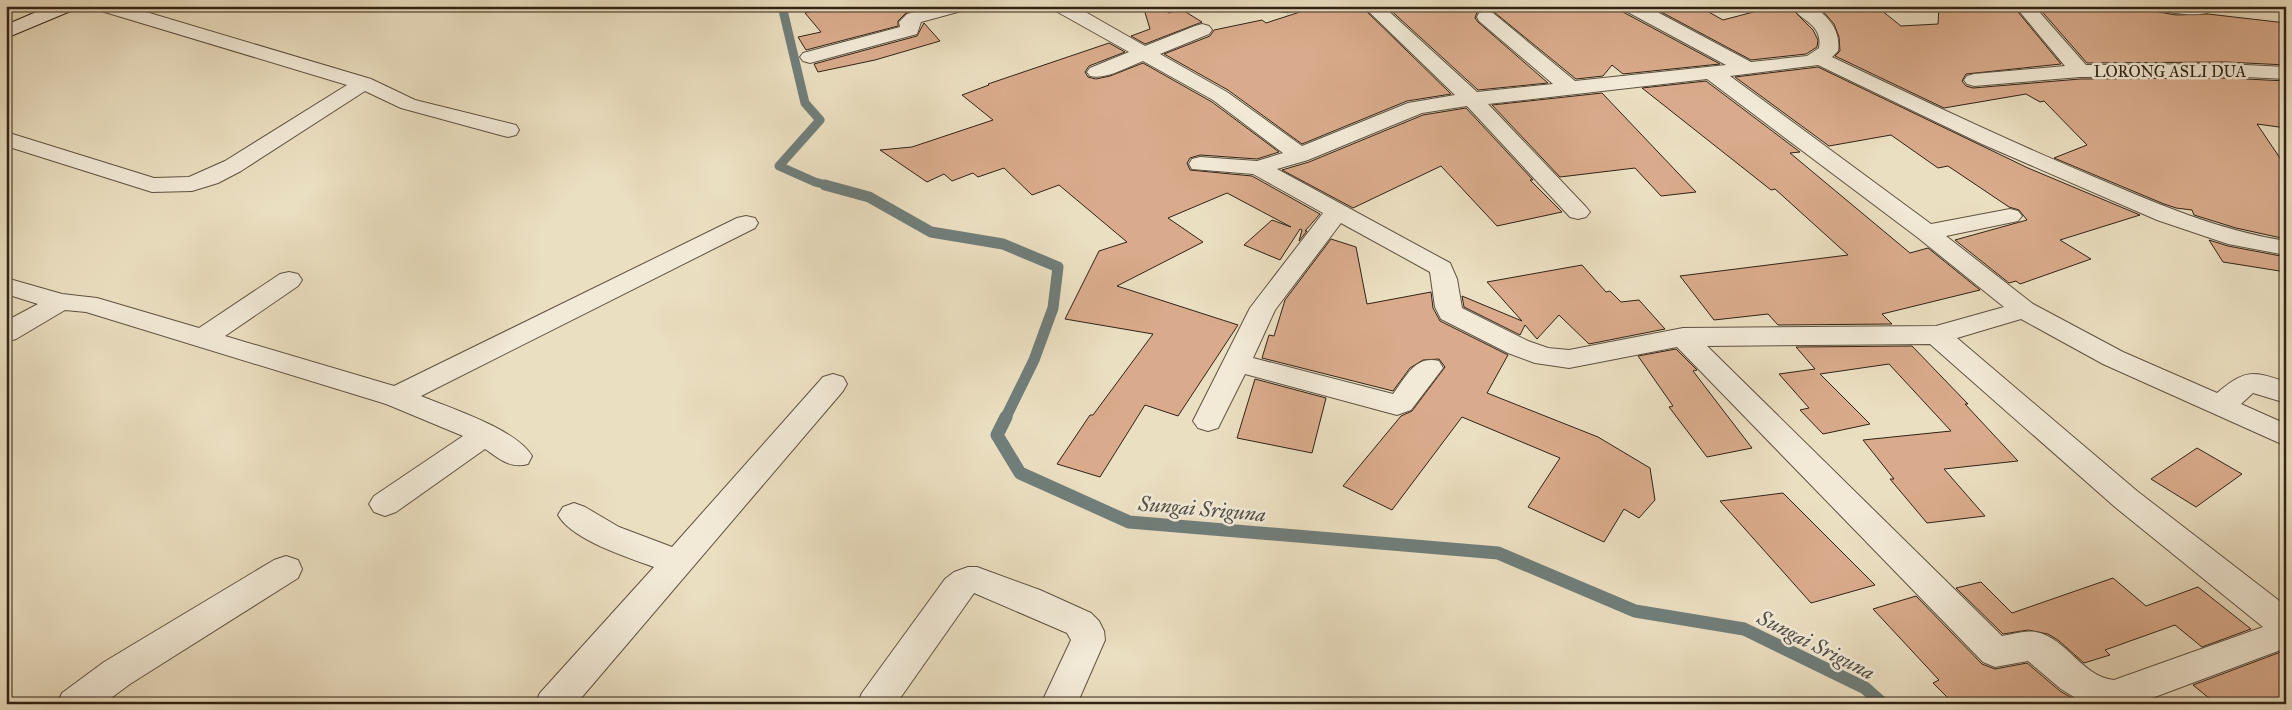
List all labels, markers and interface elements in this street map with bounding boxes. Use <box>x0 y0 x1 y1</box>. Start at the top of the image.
street label: LORONG ASLI DUA <box>2094 62 2247 81</box>
water label: Sungai Sriguna <box>1136 490 1267 528</box>
water label: Sungai Sriguna <box>1752 604 1879 686</box>

